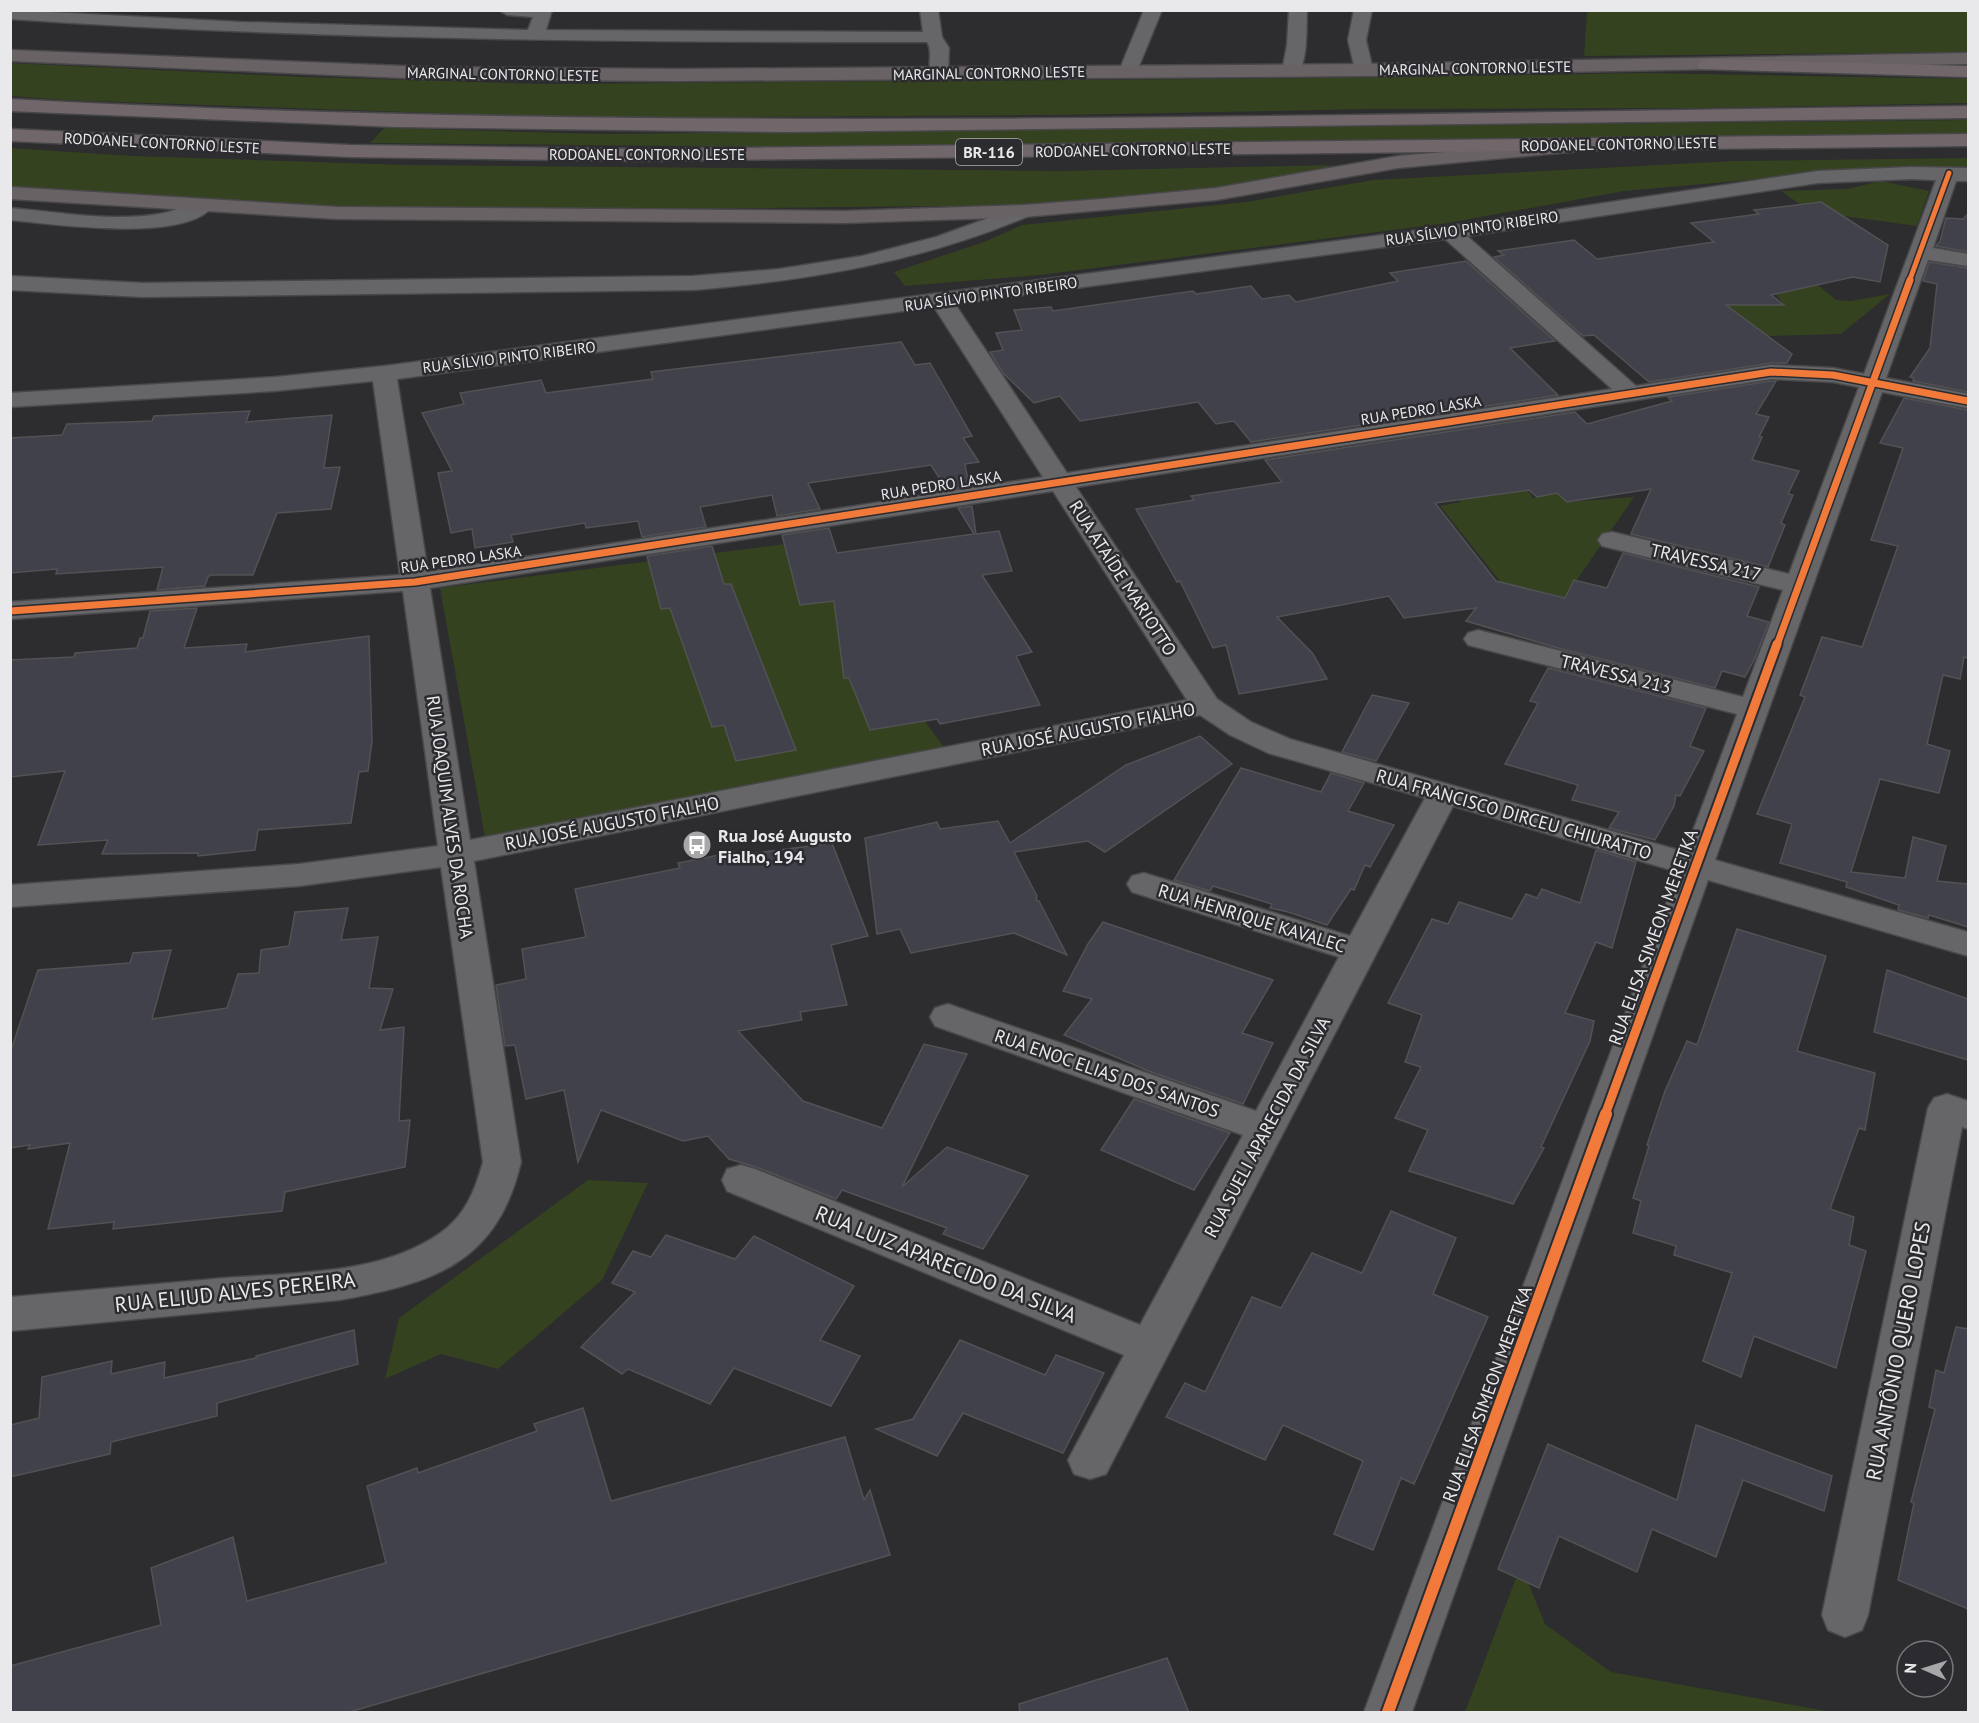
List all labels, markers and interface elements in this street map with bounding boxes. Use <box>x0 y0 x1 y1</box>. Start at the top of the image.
street label: MARGINAL CONTORNO LESTE <box>1379 57 1571 79</box>
street label: MARGINAL CONTORNO LESTE <box>893 62 1085 84</box>
street label: MARGINAL CONTORNO LESTE <box>407 63 599 85</box>
street label: RODOANEL CONTORNO LESTE <box>64 128 260 158</box>
street label: RODOANEL CONTORNO LESTE <box>1521 133 1717 155</box>
road number: BR-116 <box>956 139 1022 165</box>
street label: RODOANEL CONTORNO LESTE <box>1035 139 1231 161</box>
street label: RODOANEL CONTORNO LESTE <box>549 145 745 164</box>
street label: RUA SÍLVIO PINTO RIBEIRO <box>1384 206 1560 250</box>
street label: RUA SÍLVIO PINTO RIBEIRO <box>903 272 1079 316</box>
street label: RUA SÍLVIO PINTO RIBEIRO <box>421 337 597 377</box>
street label: RUA PEDRO LASKA <box>1359 391 1483 429</box>
street label: RUA PEDRO LASKA <box>879 466 1003 504</box>
street label: RUA ATAÍDE MARIOTTO <box>1064 496 1182 660</box>
street label: TRAVESSA 217 <box>1648 538 1764 586</box>
street label: RUA PEDRO LASKA <box>399 541 523 577</box>
street label: TRAVESSA 213 <box>1558 649 1674 699</box>
street label: RUA JOAQUIM ALVES DA ROCHA <box>422 694 479 940</box>
street label: RUA JOSÉ AUGUSTO FIALHO <box>979 697 1197 761</box>
street label: RUA FRANCISCO DIRCEU CHIURATTO <box>1374 764 1654 864</box>
street label: RUA JOSÉ AUGUSTO FIALHO <box>503 791 721 855</box>
place label: Rua José Augusto Fialho, 194 <box>718 824 852 868</box>
street label: RUA ELISA SIMEON MERETKA <box>1603 825 1703 1048</box>
bus stop icon: Rua José Augusto Fialho, 194 <box>681 829 713 861</box>
street label: RUA HENRIQUE KAVALEC <box>1156 879 1348 957</box>
street label: RUA SUELI APARECIDA DA SILVA <box>1199 1012 1335 1241</box>
street label: RUA ENOC ELIAS DOS SANTOS <box>992 1024 1222 1122</box>
street label: RUA LUIZ APARECIDO DA SILVA <box>811 1199 1081 1329</box>
street label: RUA ANTÔNIO QUERO LOPES <box>1860 1219 1936 1483</box>
street label: RUA ELIUD ALVES PEREIRA <box>113 1266 357 1318</box>
street label: RUA ELISA SIMEON MERETKA <box>1437 1282 1537 1505</box>
north arrow <box>1895 1639 1955 1699</box>
text: N <box>1900 1662 1920 1674</box>

